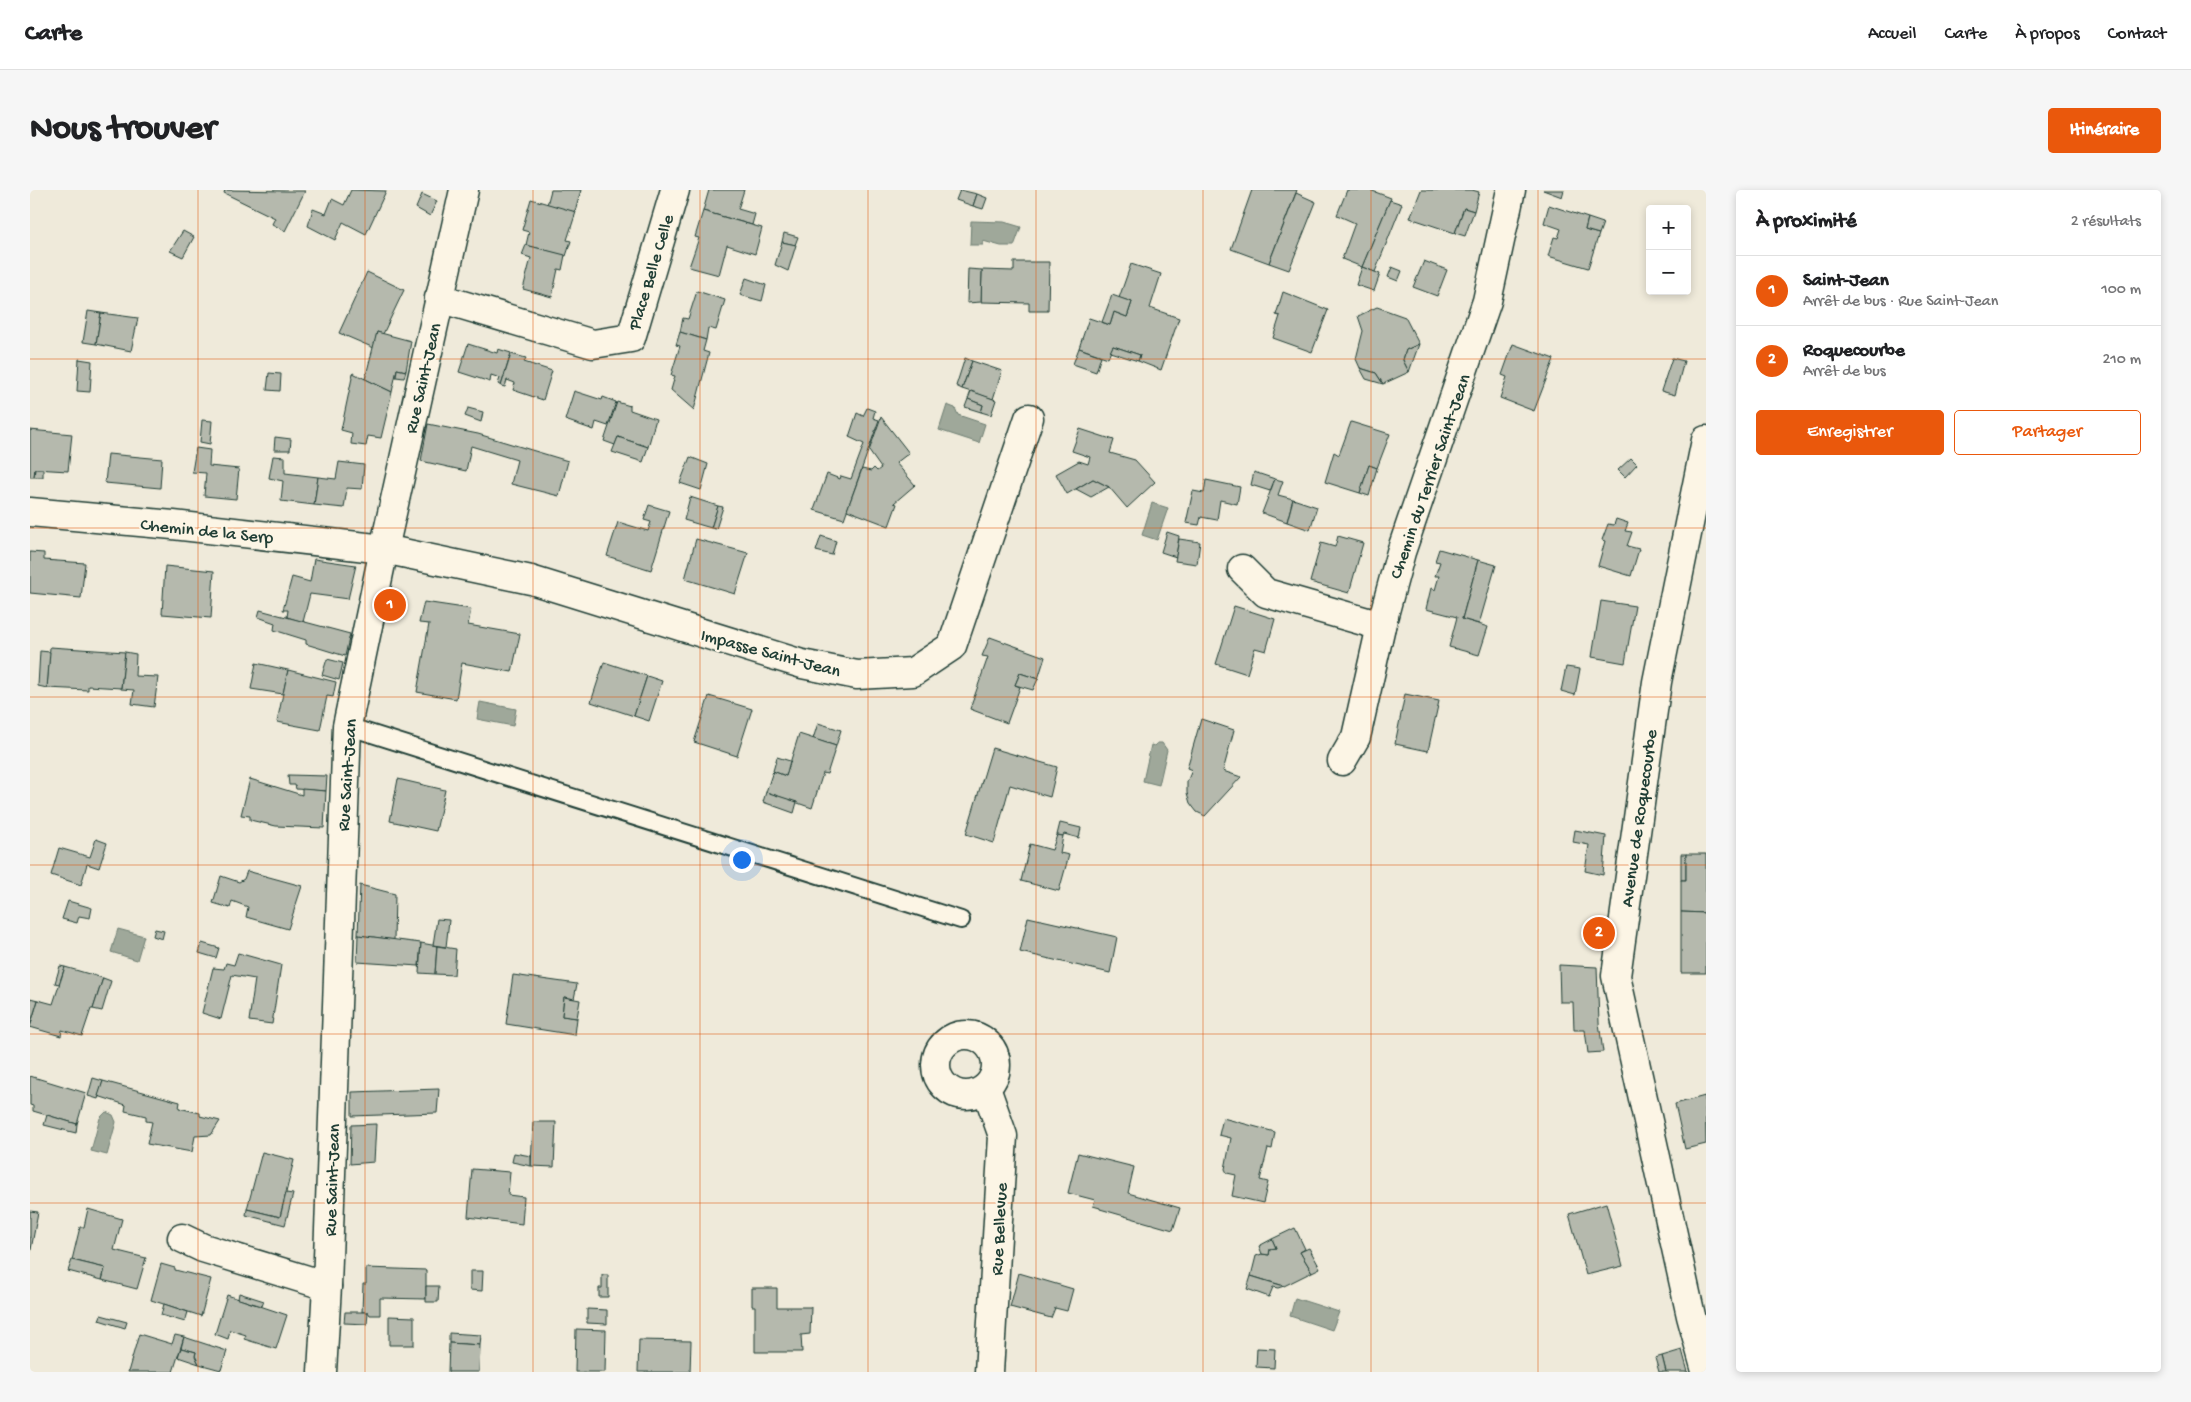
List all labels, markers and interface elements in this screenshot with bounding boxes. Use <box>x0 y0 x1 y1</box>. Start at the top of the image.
text: Carte <box>25 20 82 49</box>
text: Accueil <box>1868 24 1916 45</box>
text: Carte <box>1944 24 1987 45</box>
text: À propos <box>2015 24 2080 45</box>
text: Contact <box>2108 24 2166 45</box>
button: Itinéraire <box>2048 108 2161 153</box>
text: Nous trouver <box>30 110 216 151</box>
map controls <box>1646 205 1691 295</box>
button: + <box>1646 205 1691 250</box>
text: À proximité <box>1756 210 1857 235</box>
street label: Place Belle Celle <box>625 212 680 334</box>
text: 2 résultats <box>2071 213 2141 232</box>
button: − <box>1646 250 1691 295</box>
text: Saint-Jean <box>1803 270 1889 293</box>
text: 1 <box>1769 281 1775 300</box>
text: 100 m <box>2101 281 2141 300</box>
text: Arrêt de bus · Rue Saint-Jean <box>1803 293 1998 312</box>
street label: Rue Saint-Jean <box>402 321 447 436</box>
text: Roquecourbe <box>1803 340 1905 363</box>
text: 2 <box>1768 351 1776 370</box>
text: 210 m <box>2102 351 2141 370</box>
text: Arrêt de bus <box>1803 363 1886 382</box>
street label: Chemin du Terrier Saint-Jean <box>1386 371 1477 582</box>
button: Enregistrer <box>1756 410 1944 455</box>
button: Partager <box>1954 410 2141 455</box>
street label: Chemin de la Serp <box>139 515 274 550</box>
pin: 1 <box>374 586 406 624</box>
street label: Impasse Saint-Jean <box>698 626 843 683</box>
street label: Rue Saint-Jean <box>334 718 363 832</box>
street label: Avenue de Roquecourbe <box>1618 728 1663 908</box>
your location <box>729 847 755 873</box>
pin: 2 <box>1583 914 1615 952</box>
street label: Rue Saint-Jean <box>321 1123 346 1237</box>
street label: Rue Bellevue <box>988 1182 1013 1276</box>

